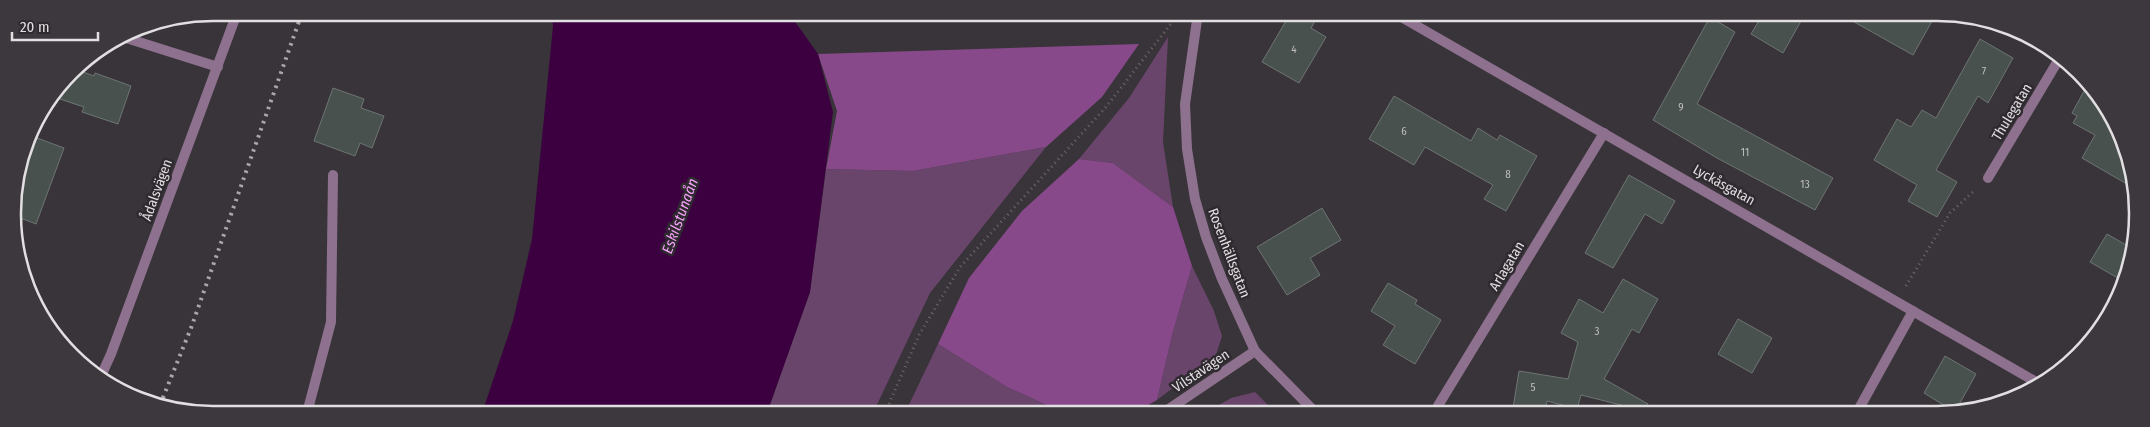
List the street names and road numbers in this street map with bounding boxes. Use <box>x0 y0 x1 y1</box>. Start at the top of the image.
street label: Thulegatan <box>1988 80 2036 144</box>
street label: Ådalsvägen <box>137 156 176 223</box>
street label: Lyckåsgatan <box>1690 161 1758 209</box>
street label: Rosenhällsgatan <box>1204 206 1254 300</box>
street label: Arlagatan <box>1486 238 1528 294</box>
street label: Vilstavägen <box>1169 346 1233 396</box>

